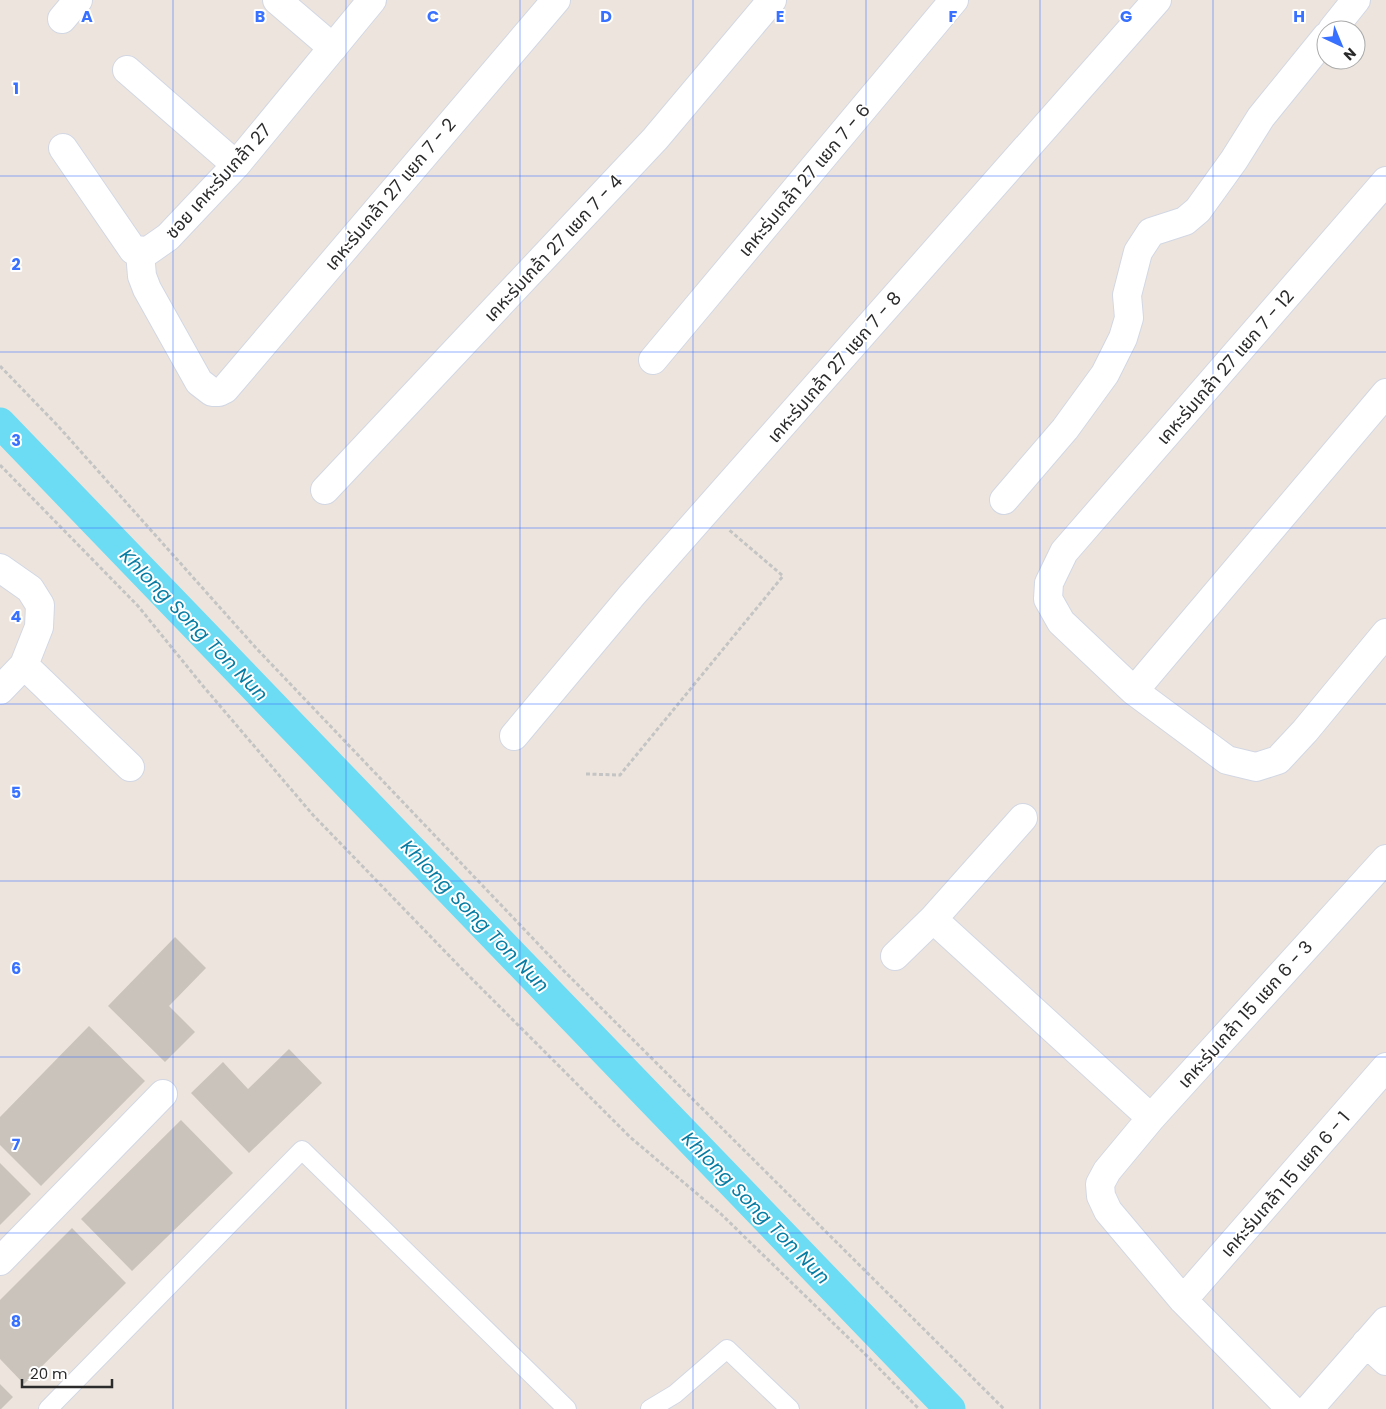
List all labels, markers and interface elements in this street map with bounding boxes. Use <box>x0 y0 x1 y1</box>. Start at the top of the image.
text: A <box>81 5 93 28</box>
text: B <box>255 5 265 28</box>
text: C <box>427 5 439 28</box>
text: D <box>600 5 612 28</box>
text: E <box>776 5 784 28</box>
text: F <box>949 5 958 28</box>
text: G <box>1120 5 1132 28</box>
text: H <box>1293 5 1305 28</box>
north arrow <box>1316 20 1366 70</box>
text: N <box>1339 44 1361 65</box>
text: 1 <box>13 77 19 100</box>
street label: เคหะร่มเกล้า 27 แยก 7 - 6 <box>732 98 876 262</box>
street label: เคหะร่มเกล้า 27 แยก 7 - 2 <box>319 112 461 276</box>
street label: ซอย เคหะร่มเกล้า 27 <box>159 118 277 244</box>
street label: เคหะร่มเกล้า 27 แยก 7 - 4 <box>478 169 628 327</box>
text: 2 <box>11 253 21 276</box>
street label: เคหะร่มเกล้า 27 แยก 7 - 12 <box>1151 284 1299 450</box>
street label: เคหะร่มเกล้า 27 แยก 7 - 8 <box>761 286 907 448</box>
text: 3 <box>11 429 21 452</box>
water label: Khlong Song Ton Nun <box>114 543 274 707</box>
text: 4 <box>11 605 22 628</box>
text: 5 <box>11 781 21 804</box>
water label: Khlong Song Ton Nun <box>395 834 555 998</box>
street label: เคหะร่มเกล้า 15 แยก 6 - 3 <box>1172 935 1318 1093</box>
text: 6 <box>11 957 21 980</box>
street label: เคหะร่มเกล้า 15 แยก 6 - 1 <box>1215 1106 1355 1262</box>
water label: Khlong Song Ton Nun <box>676 1126 836 1290</box>
text: 7 <box>12 1133 21 1156</box>
text: 8 <box>11 1310 21 1333</box>
scale bar <box>22 1356 112 1388</box>
text: 20 m <box>30 1363 68 1384</box>

